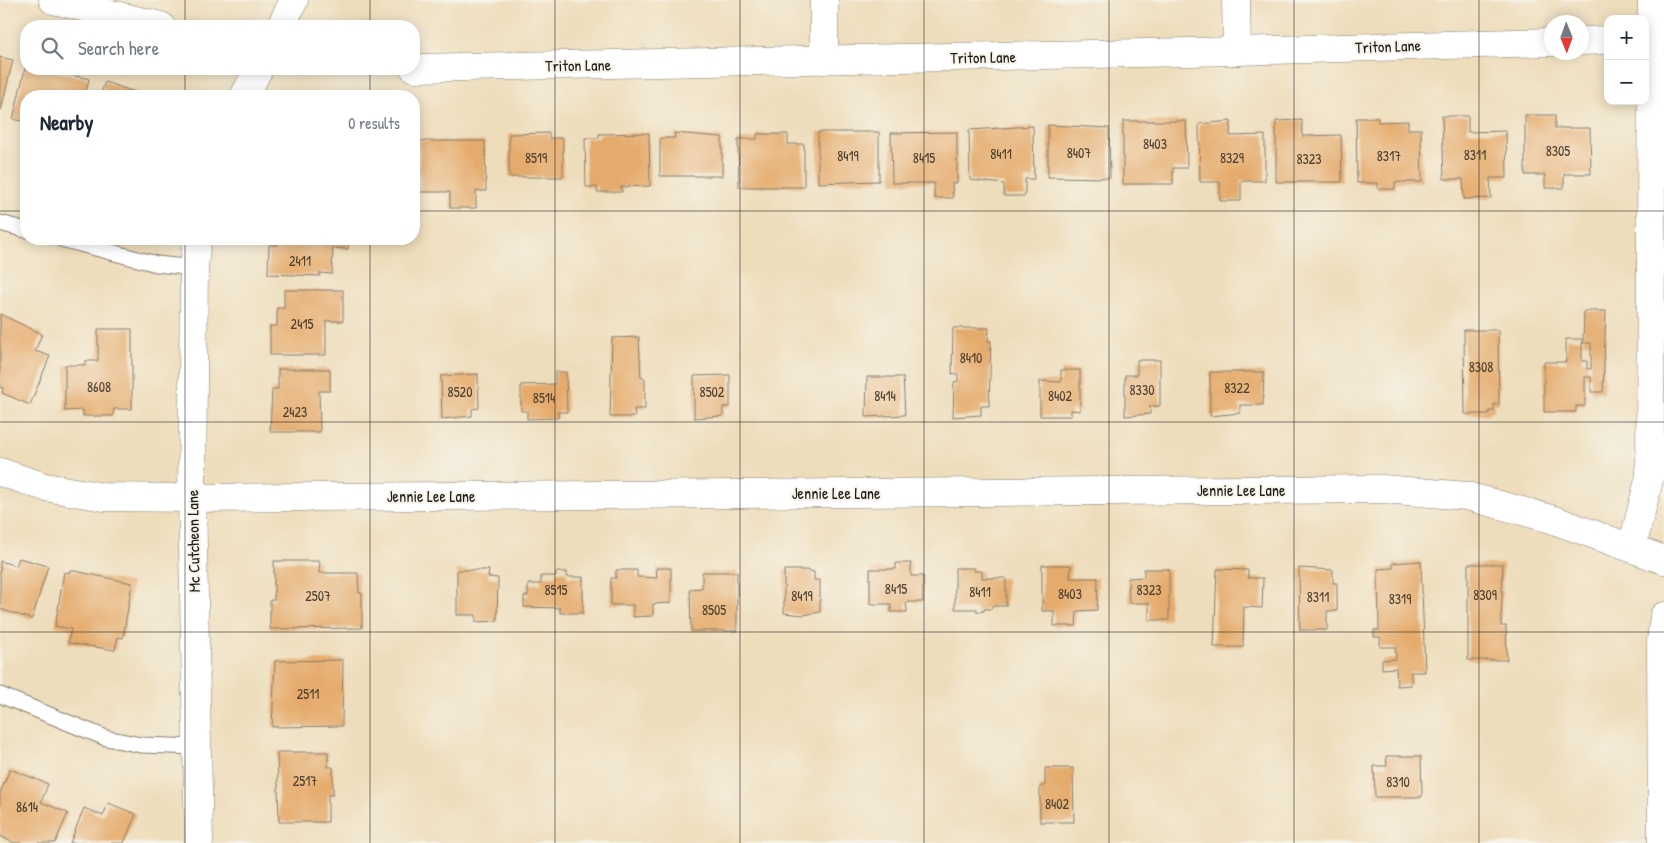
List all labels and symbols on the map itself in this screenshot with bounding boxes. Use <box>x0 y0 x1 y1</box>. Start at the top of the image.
north arrow <box>1544 15 1589 60</box>
street label: Triton Lane <box>1355 34 1422 58</box>
street label: Triton Lane <box>950 45 1017 69</box>
street label: Triton Lane <box>545 53 612 77</box>
house number: 8403 <box>1143 134 1167 153</box>
house number: 8305 <box>1546 141 1570 160</box>
house number: 8407 <box>1067 143 1091 162</box>
house number: 8411 <box>990 144 1012 163</box>
house number: 8311 <box>1464 145 1486 164</box>
house number: 8419 <box>837 146 859 165</box>
house number: 8317 <box>1377 146 1401 165</box>
house number: 8519 <box>525 148 547 167</box>
house number: 8415 <box>913 148 935 167</box>
house number: 8329 <box>1220 148 1244 167</box>
house number: 8323 <box>1296 149 1322 168</box>
house number: 2411 <box>289 251 311 270</box>
house number: 2415 <box>291 314 313 333</box>
house number: 8410 <box>960 348 982 367</box>
house number: 8308 <box>1469 357 1493 376</box>
house number: 8608 <box>87 377 111 396</box>
house number: 8322 <box>1224 378 1250 397</box>
house number: 8330 <box>1130 380 1154 399</box>
house number: 8520 <box>448 382 472 401</box>
house number: 8502 <box>700 382 725 401</box>
house number: 8414 <box>874 386 896 405</box>
house number: 8402 <box>1048 386 1073 405</box>
house number: 8514 <box>533 388 555 407</box>
house number: 2423 <box>283 402 307 421</box>
street label: Jennie Lee Lane <box>1197 479 1286 501</box>
street label: Jennie Lee Lane <box>792 482 881 504</box>
street label: Jennie Lee Lane <box>387 485 476 507</box>
street label: Mc Cutcheon Lane <box>181 489 205 592</box>
house number: 8415 <box>885 579 907 598</box>
house number: 8515 <box>545 580 568 599</box>
house number: 8323 <box>1136 580 1162 599</box>
house number: 8411 <box>969 582 991 601</box>
house number: 8403 <box>1058 584 1082 603</box>
house number: 8309 <box>1473 585 1497 604</box>
house number: 2507 <box>305 586 331 605</box>
house number: 8419 <box>791 586 813 605</box>
house number: 8311 <box>1307 587 1329 606</box>
house number: 8319 <box>1389 589 1411 608</box>
house number: 8505 <box>702 600 726 619</box>
house number: 2511 <box>297 684 319 703</box>
house number: 2517 <box>293 771 317 790</box>
house number: 8310 <box>1386 772 1410 791</box>
house number: 8402 <box>1045 794 1070 813</box>
house number: 8614 <box>16 797 38 816</box>

